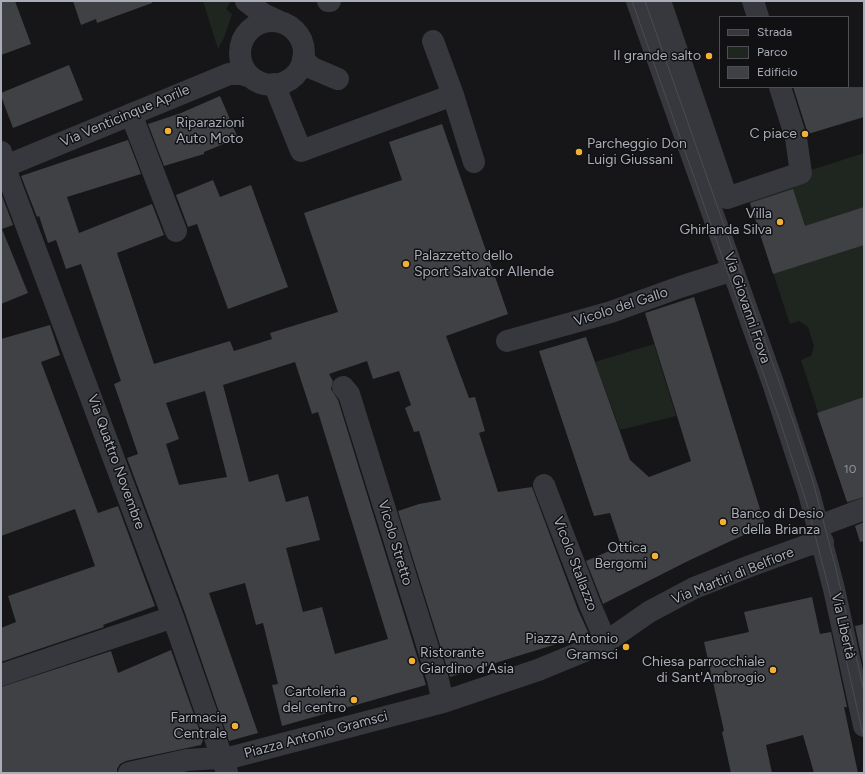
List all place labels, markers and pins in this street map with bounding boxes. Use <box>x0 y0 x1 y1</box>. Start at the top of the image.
place label: Il grande salto <box>613 48 701 64</box>
marker: Il grande salto <box>704 51 714 61</box>
place label: Riparazioni Auto Moto <box>176 115 245 148</box>
marker: Riparazioni Auto Moto <box>163 126 173 136</box>
place label: C piace <box>750 126 797 142</box>
marker: C piace <box>800 129 810 139</box>
place label: Parcheggio Don Luigi Giussani <box>587 136 687 168</box>
marker: Parcheggio Don Luigi Giussani <box>574 147 584 157</box>
place label: Villa Ghirlanda Silva <box>680 206 772 238</box>
marker: Villa Ghirlanda Silva <box>775 217 785 227</box>
place label: Palazzetto dello Sport Salvator Allende <box>414 248 554 280</box>
marker: Palazzetto dello Sport Salvator Allende <box>401 259 411 269</box>
place label: Banco di Desio e della Brianza <box>731 506 824 538</box>
marker: Banco di Desio e della Brianza <box>718 517 728 527</box>
place label: Ottica Bergomi <box>595 540 647 572</box>
marker: Ottica Bergomi <box>650 551 660 561</box>
place label: Piazza Antonio Gramsci <box>525 631 618 664</box>
marker: Piazza Antonio Gramsci <box>621 642 631 652</box>
place label: Ristorante Giardino d'Asia <box>420 645 514 678</box>
place label: Chiesa parrocchiale di Sant'Ambrogio <box>642 654 765 686</box>
marker: Ristorante Giardino d'Asia <box>407 656 417 666</box>
marker: Chiesa parrocchiale di Sant'Ambrogio <box>768 665 778 675</box>
place label: Cartoleria del centro <box>282 684 346 716</box>
marker: Cartoleria del centro <box>349 695 359 705</box>
place label: Farmacia Centrale <box>171 710 227 742</box>
marker: Farmacia Centrale <box>230 721 240 731</box>

